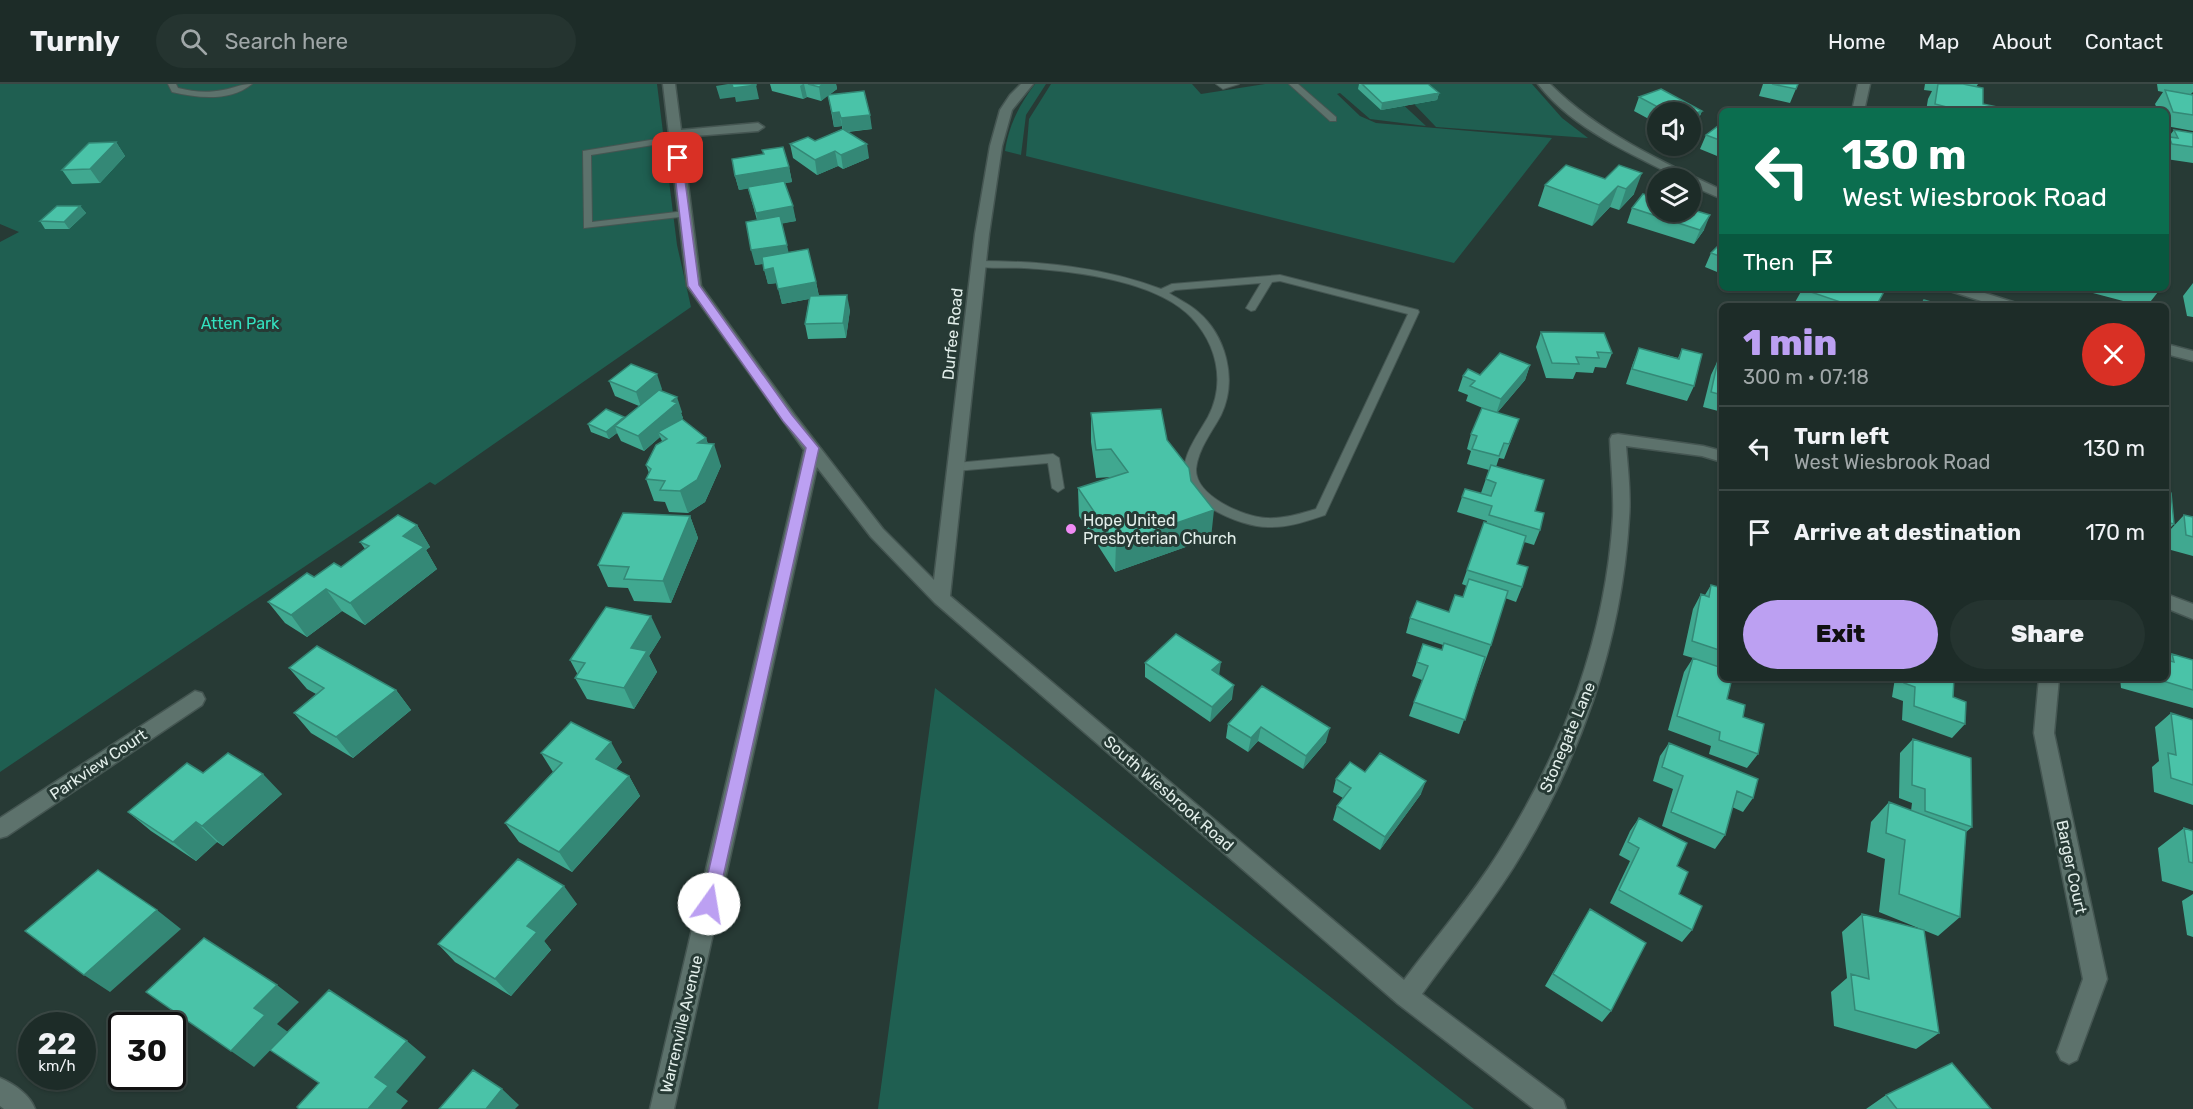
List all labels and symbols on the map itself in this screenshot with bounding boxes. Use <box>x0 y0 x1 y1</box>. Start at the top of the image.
pin <box>652 132 703 183</box>
street label: Durfee Road <box>938 287 967 381</box>
park label: Atten Park <box>201 314 280 333</box>
place label: Hope United Presbyterian Church <box>1083 511 1237 548</box>
marker: Hope United Presbyterian Church <box>1064 522 1078 536</box>
street label: Stonegate Lane <box>1536 679 1599 795</box>
street label: Parkview Court <box>46 725 150 804</box>
street label: South Wiesbrook Road <box>1100 732 1238 855</box>
street label: Barger Court <box>2052 818 2091 916</box>
position arrow <box>677 872 741 936</box>
street label: Warrenville Avenue <box>656 953 707 1095</box>
speed limit sign: 30 <box>108 1012 186 1090</box>

